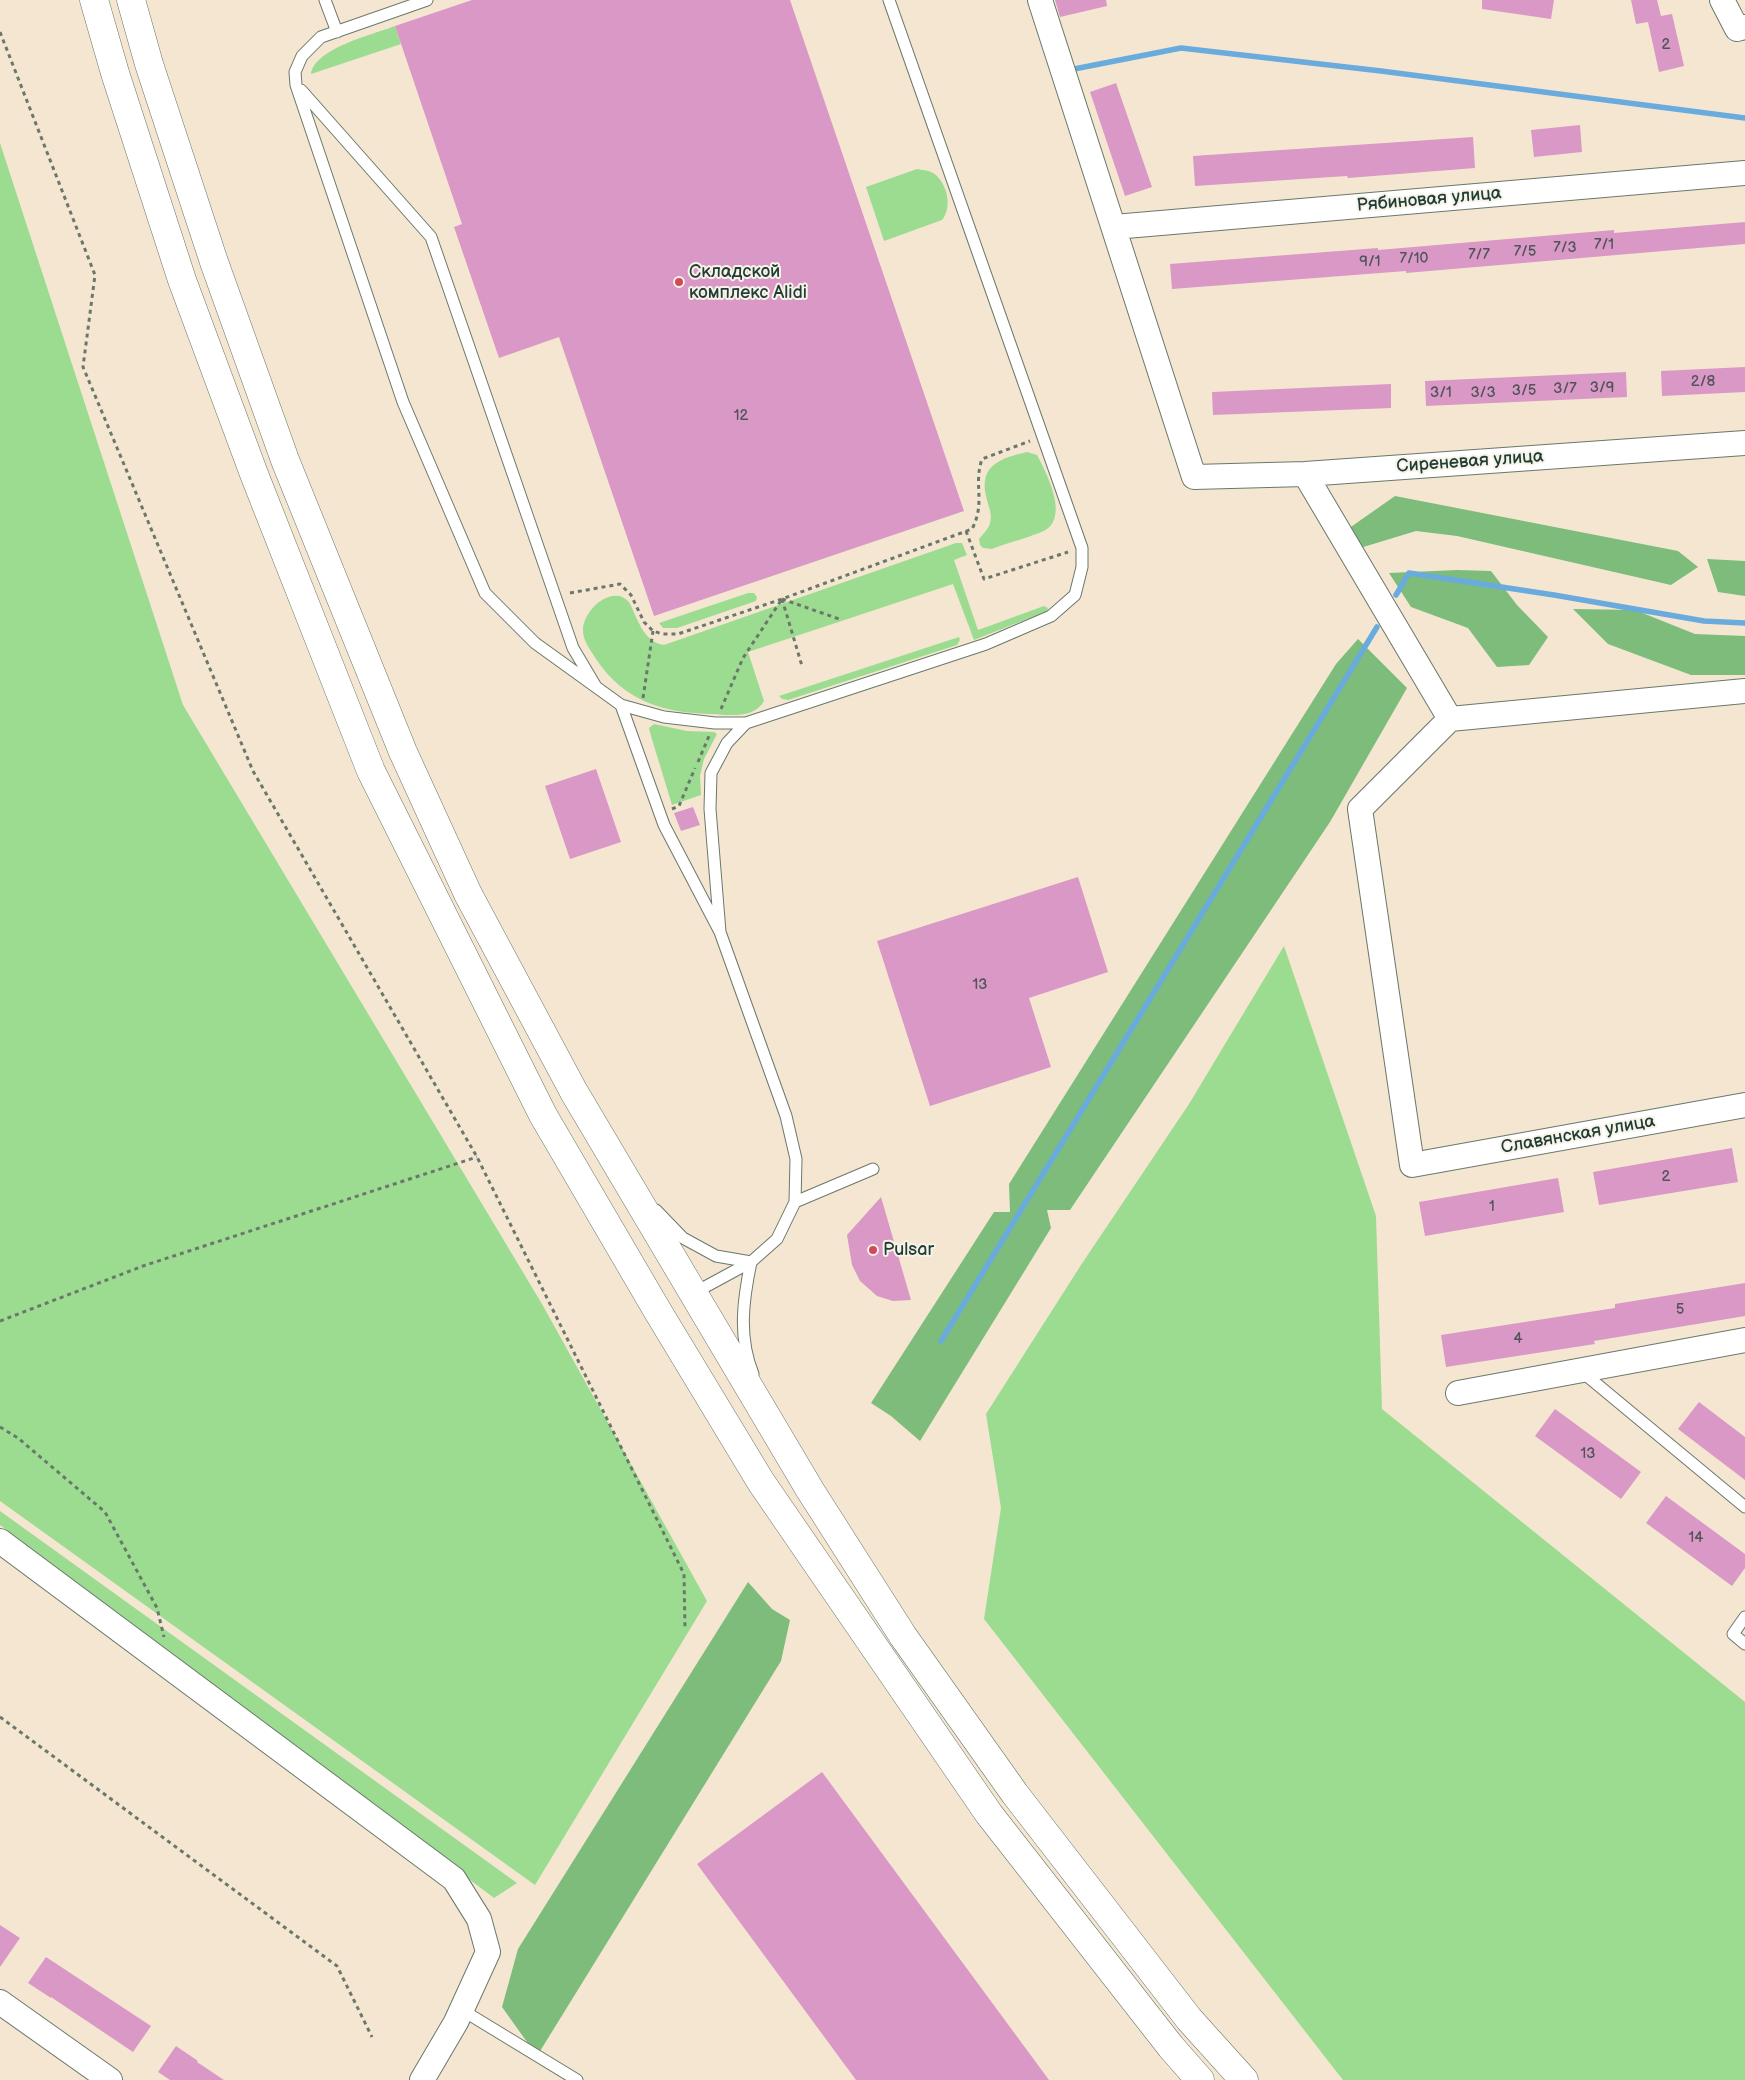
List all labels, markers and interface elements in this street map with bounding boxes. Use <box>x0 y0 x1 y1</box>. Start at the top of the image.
house number: 2 <box>1662 36 1670 54</box>
street label: Рябиновая улица <box>1356 183 1502 217</box>
house number: 7/1 <box>1594 236 1614 254</box>
house number: 7/3 <box>1553 239 1577 257</box>
house number: 7/5 <box>1514 243 1536 261</box>
house number: 7/7 <box>1468 246 1490 264</box>
house number: 7/10 <box>1400 250 1428 268</box>
house number: 9/1 <box>1359 253 1381 271</box>
place label: Складской комплекс Alidi <box>689 261 807 304</box>
marker: Складской комплекс Alidi <box>673 276 685 288</box>
house number: 2/8 <box>1691 373 1715 391</box>
house number: 3/9 <box>1590 379 1614 397</box>
house number: 3/7 <box>1553 380 1577 398</box>
house number: 3/5 <box>1512 382 1536 400</box>
house number: 3/1 <box>1430 384 1452 402</box>
house number: 3/3 <box>1470 384 1496 402</box>
house number: 12 <box>734 407 748 425</box>
street label: Сиреневая улица <box>1396 446 1544 478</box>
house number: 13 <box>972 976 988 994</box>
street label: Славянская улица <box>1499 1111 1657 1159</box>
house number: 2 <box>1662 1168 1670 1186</box>
house number: 1 <box>1489 1198 1495 1216</box>
place label: Pulsar <box>883 1239 934 1261</box>
marker: Pulsar <box>867 1244 879 1256</box>
house number: 5 <box>1676 1301 1684 1319</box>
house number: 4 <box>1513 1330 1523 1348</box>
house number: 13 <box>1580 1445 1596 1463</box>
house number: 14 <box>1689 1529 1703 1547</box>

